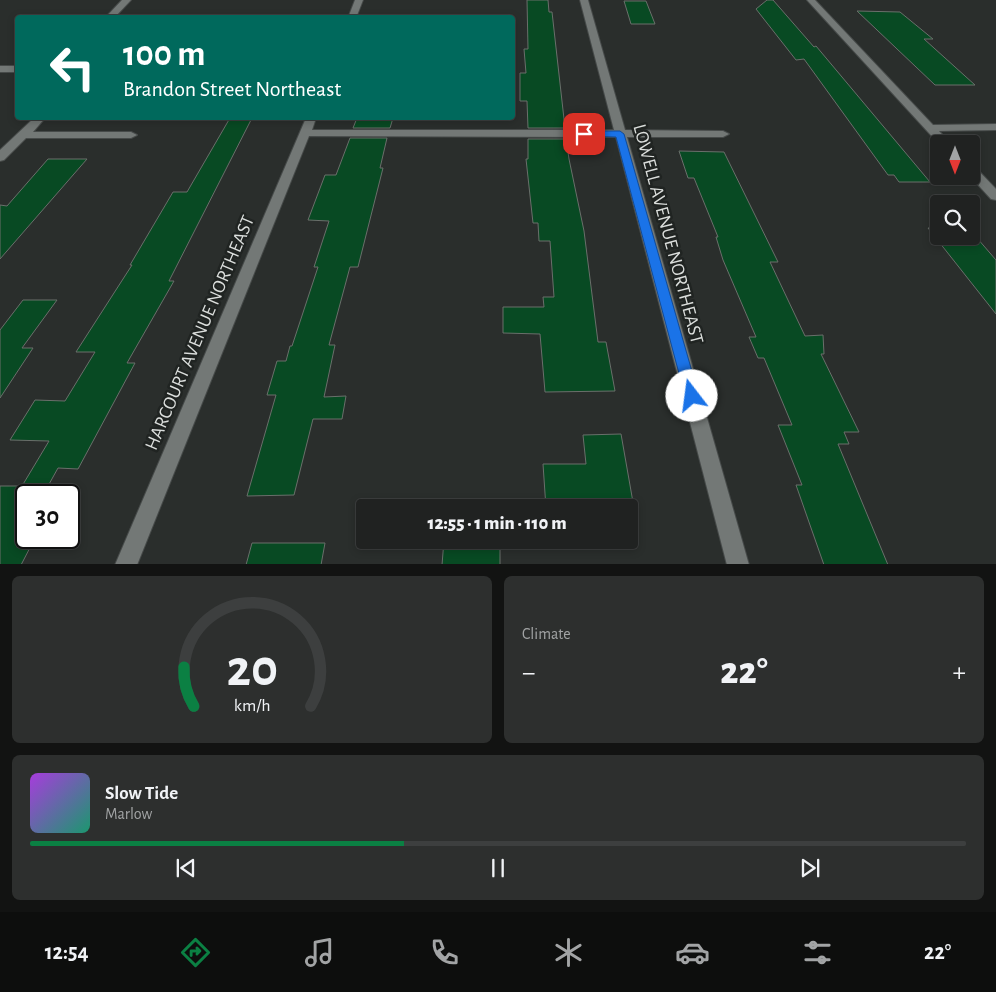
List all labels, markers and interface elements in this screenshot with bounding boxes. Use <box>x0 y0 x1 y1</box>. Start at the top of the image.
icon: left <box>40 35 105 100</box>
text: 100 m <box>123 37 206 72</box>
text: Brandon Street Northeast <box>123 78 341 100</box>
pin <box>563 113 605 155</box>
icon: arrive <box>570 120 598 148</box>
street label: LOWELL AVENUE NORTHEAST <box>629 122 707 346</box>
north arrow <box>930 135 980 185</box>
map controls <box>930 135 980 245</box>
button: search <box>930 195 980 245</box>
street label: HARCOURT AVENUE NORTHEAST <box>142 213 258 453</box>
position arrow <box>665 369 717 421</box>
speed limit sign: 30 <box>15 484 80 549</box>
text: 12:55 · 1 min · 110 m <box>427 514 567 533</box>
text: Climate <box>522 626 571 642</box>
text: 20 <box>226 643 278 695</box>
text: 22° <box>720 653 768 691</box>
text: − <box>522 659 535 687</box>
text: + <box>953 659 966 687</box>
text: km/h <box>234 697 270 715</box>
text: Slow Tide <box>105 784 178 803</box>
text: Marlow <box>105 806 152 822</box>
icon: previous <box>172 854 200 882</box>
icon: pause <box>484 854 512 882</box>
icon: next <box>796 854 824 882</box>
icon: directions <box>178 935 213 970</box>
icon: music <box>302 935 337 970</box>
icon: phone <box>427 935 462 970</box>
icon: climate <box>551 935 586 970</box>
icon: car <box>675 935 710 970</box>
icon: filters <box>800 935 835 970</box>
text: 12:54 <box>45 941 89 963</box>
text: 22° <box>924 941 951 963</box>

